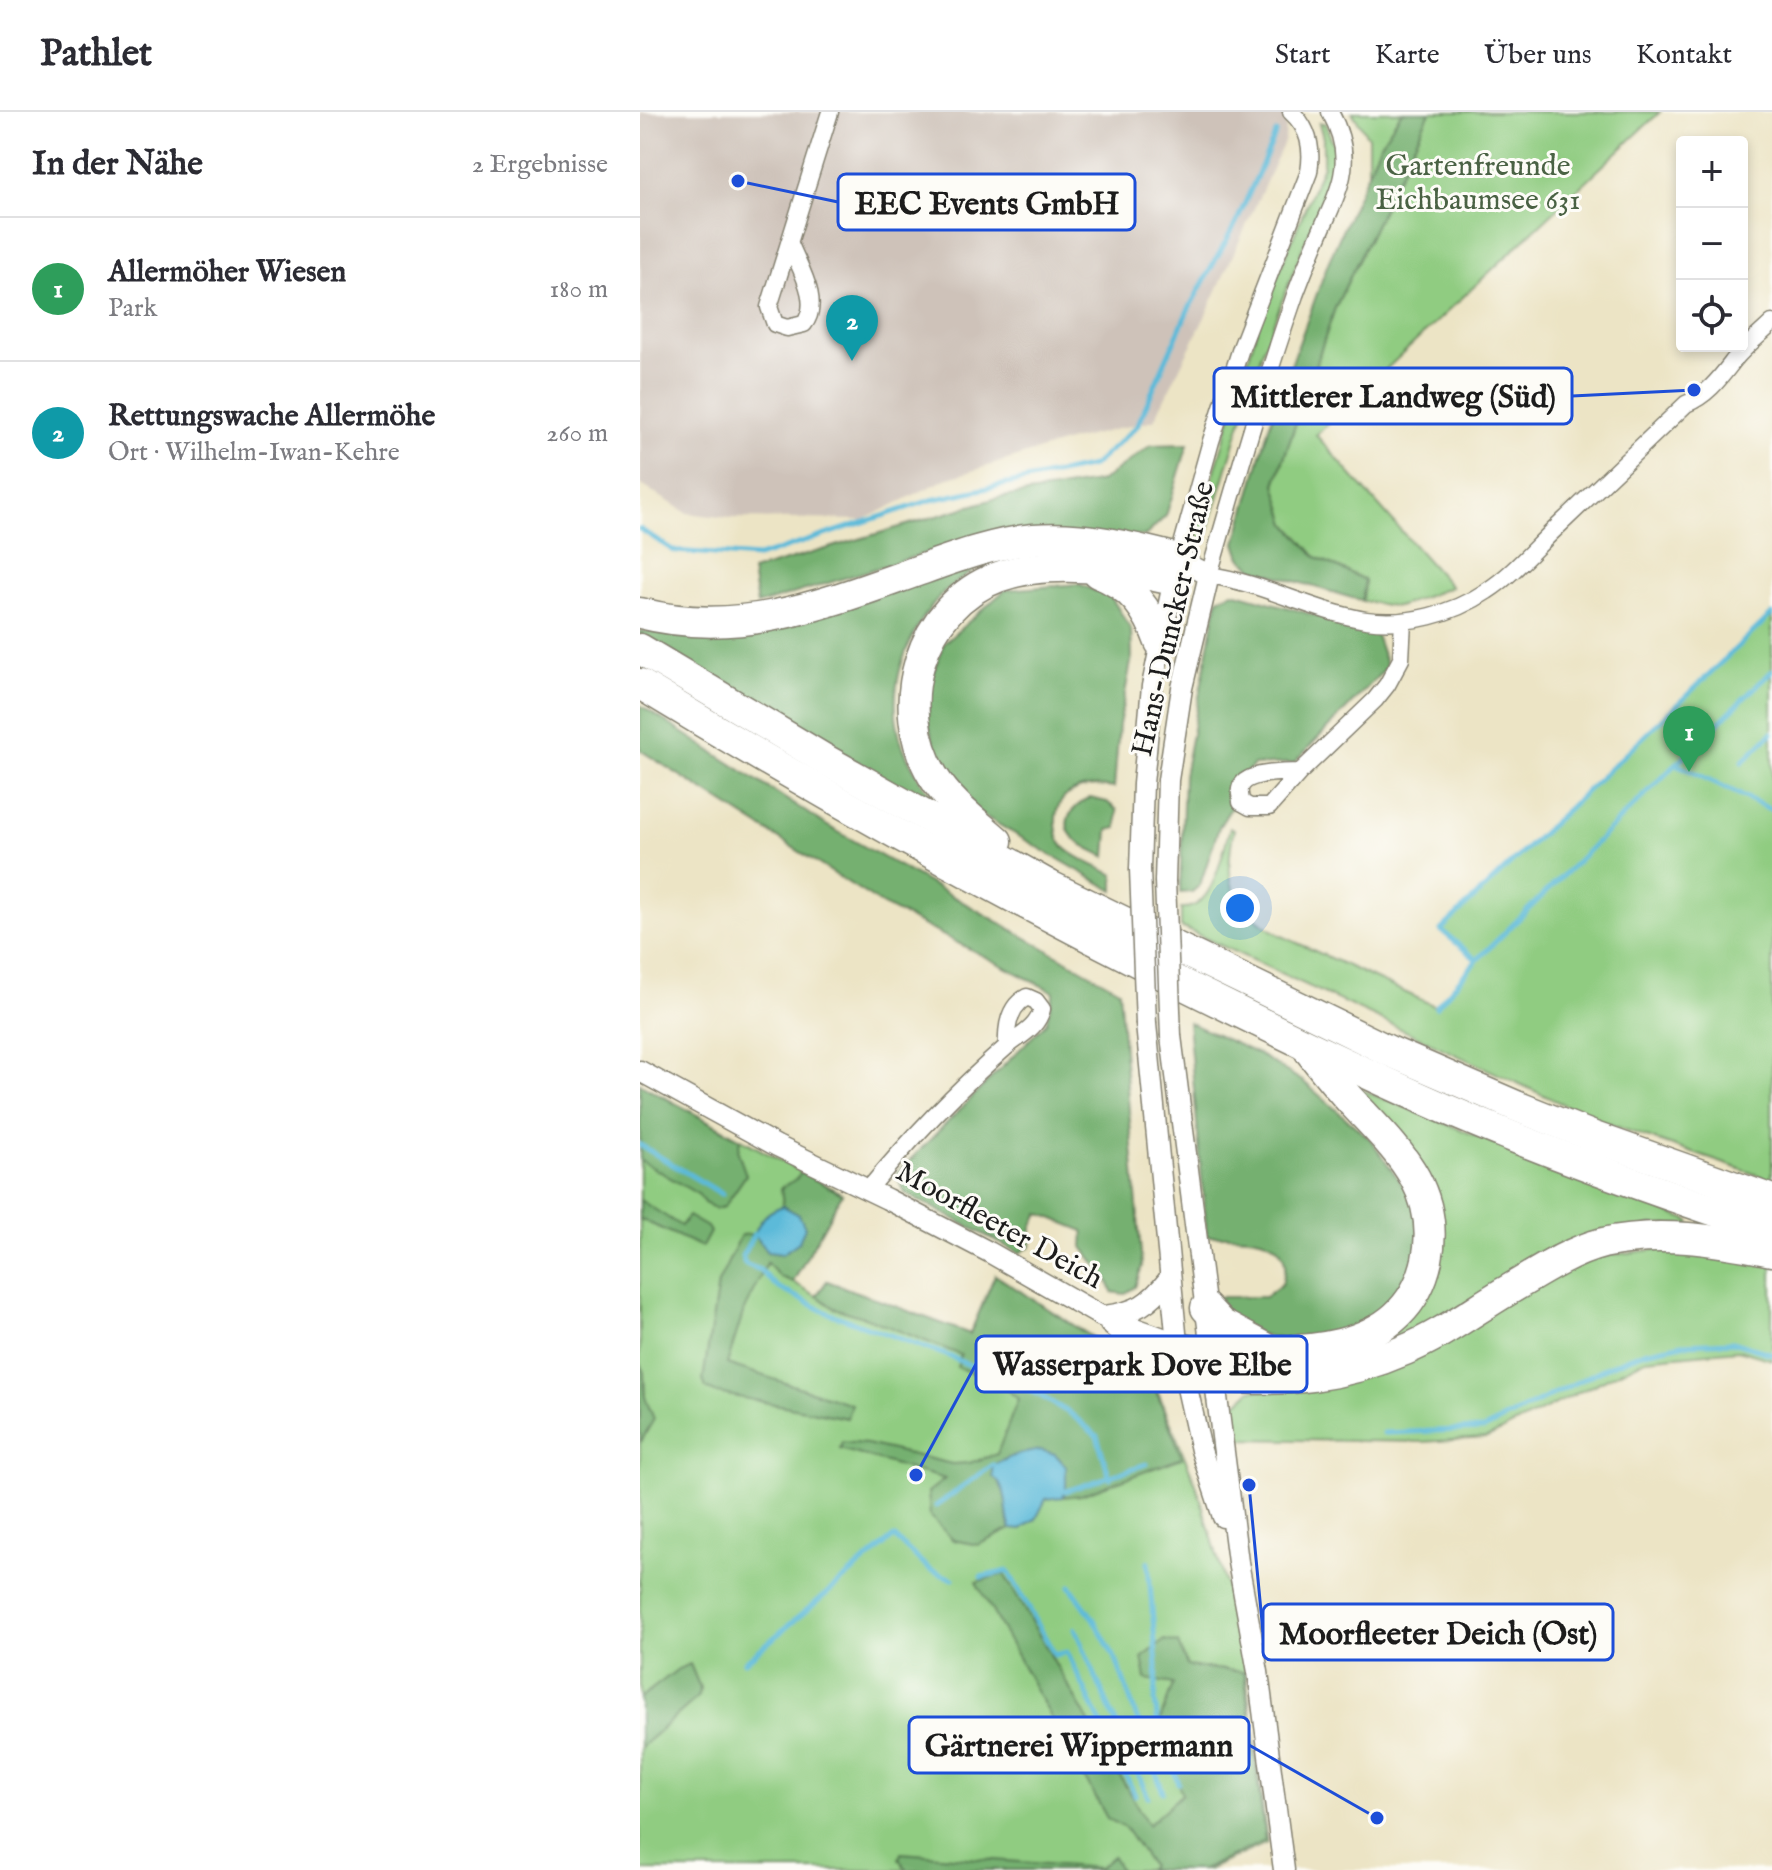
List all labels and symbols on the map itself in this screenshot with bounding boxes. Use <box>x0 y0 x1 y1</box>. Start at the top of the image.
park label: Gartenfreunde Eichbaumsee 631 <box>1376 148 1580 220</box>
callout: EEC Events GmbH <box>838 174 1135 230</box>
text: EEC Events GmbH <box>854 185 1120 226</box>
pin: 2 <box>826 295 878 361</box>
callout: Mittlerer Landweg (Süd) <box>1214 368 1572 424</box>
text: Mittlerer Landweg (Süd) <box>1230 378 1556 419</box>
street label: Hans-Duncker-Straße <box>1124 478 1224 760</box>
pin: 1 <box>1663 706 1715 772</box>
your location <box>1220 888 1260 928</box>
street label: Moorfleeter Deich <box>889 1153 1109 1299</box>
callout: Wasserpark Dove Elbe <box>976 1336 1307 1392</box>
text: Wasserpark Dove Elbe <box>991 1346 1292 1387</box>
callout: Moorfleeter Deich (Ost) <box>1263 1604 1613 1660</box>
text: Moorfleeter Deich (Ost) <box>1279 1615 1597 1656</box>
callout: Gärtnerei Wippermann <box>909 1717 1249 1773</box>
text: Gärtnerei Wippermann <box>925 1727 1233 1768</box>

